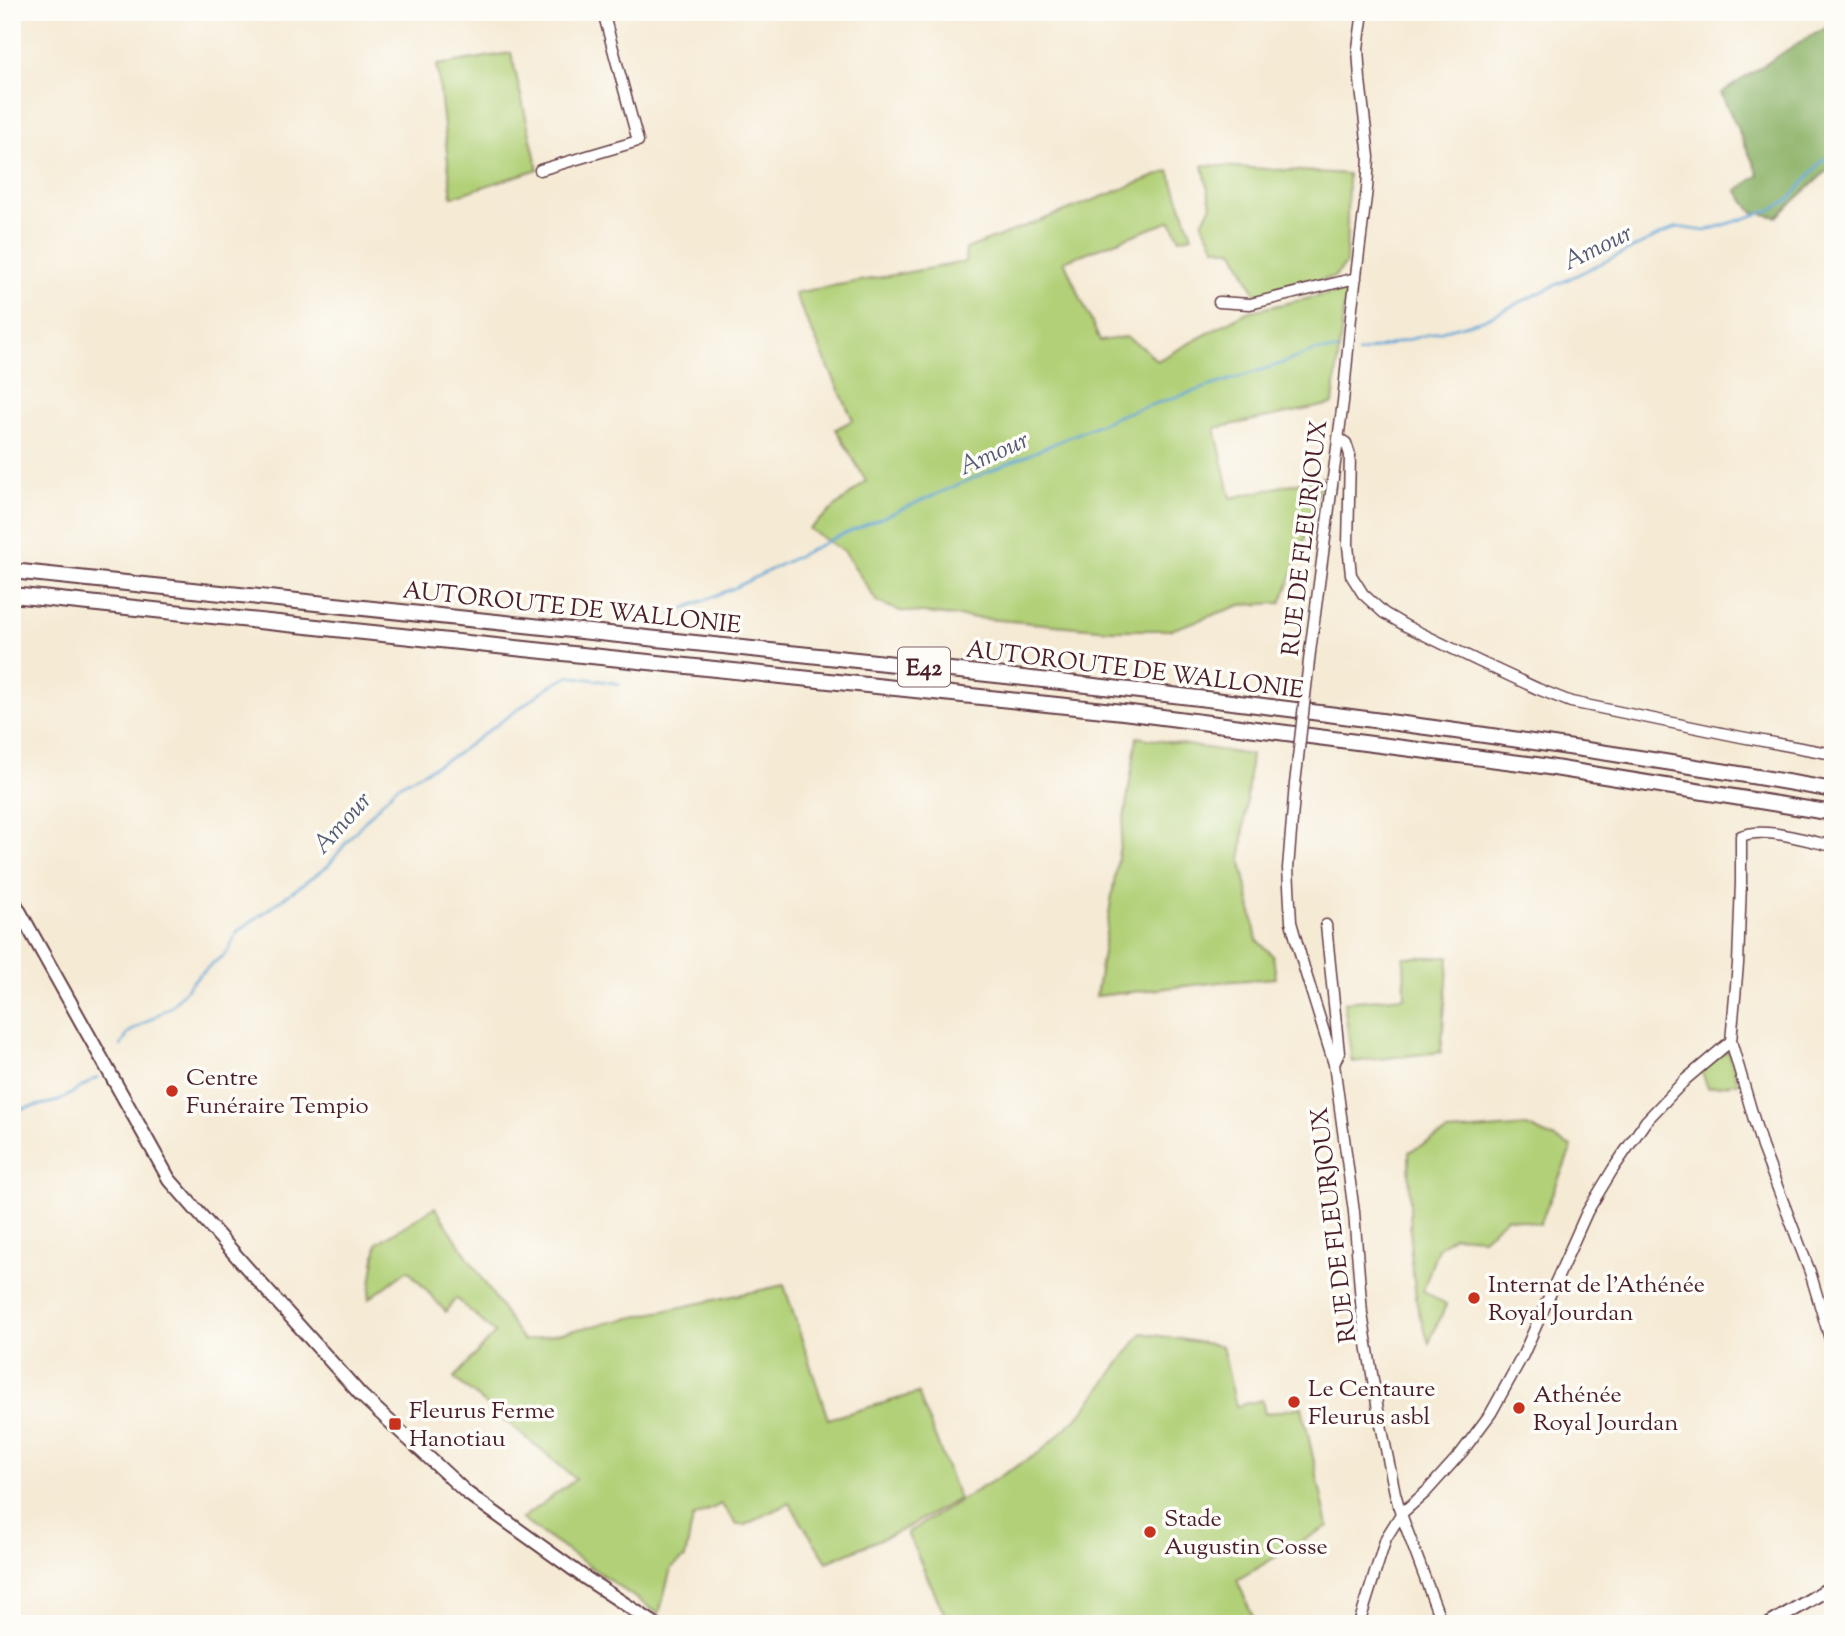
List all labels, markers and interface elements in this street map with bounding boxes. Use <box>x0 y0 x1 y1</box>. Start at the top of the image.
water label: Amour <box>1557 215 1639 281</box>
street label: RUE DE FLEURJOUX <box>1275 418 1337 658</box>
water label: Amour <box>953 422 1035 486</box>
street label: AUTOROUTE DE WALLONIE <box>401 574 743 644</box>
street label: AUTOROUTE DE WALLONIE <box>964 633 1306 709</box>
road number: E42 <box>898 648 950 687</box>
water label: Amour <box>304 784 381 863</box>
place label: Centre Funéraire Tempio <box>186 1062 369 1124</box>
marker: Centre Funéraire Tempio <box>164 1083 180 1099</box>
street label: RUE DE FLEURJOUX <box>1304 1105 1366 1345</box>
place label: Internat de l'Athénée Royal Jourdan <box>1488 1269 1705 1331</box>
marker: Internat de l'Athénée Royal Jourdan <box>1466 1290 1482 1306</box>
place label: Le Centaure Fleurus asbl <box>1308 1373 1436 1435</box>
place label: Athénée Royal Jourdan <box>1533 1379 1679 1441</box>
marker: Le Centaure Fleurus asbl <box>1286 1394 1302 1410</box>
place label: Fleurus Ferme Hanotiau <box>409 1395 555 1457</box>
marker: Athénée Royal Jourdan <box>1511 1400 1527 1416</box>
marker: Fleurus Ferme Hanotiau <box>387 1416 403 1432</box>
place label: Stade Augustin Cosse <box>1164 1503 1328 1565</box>
marker: Stade Augustin Cosse <box>1142 1524 1158 1540</box>

